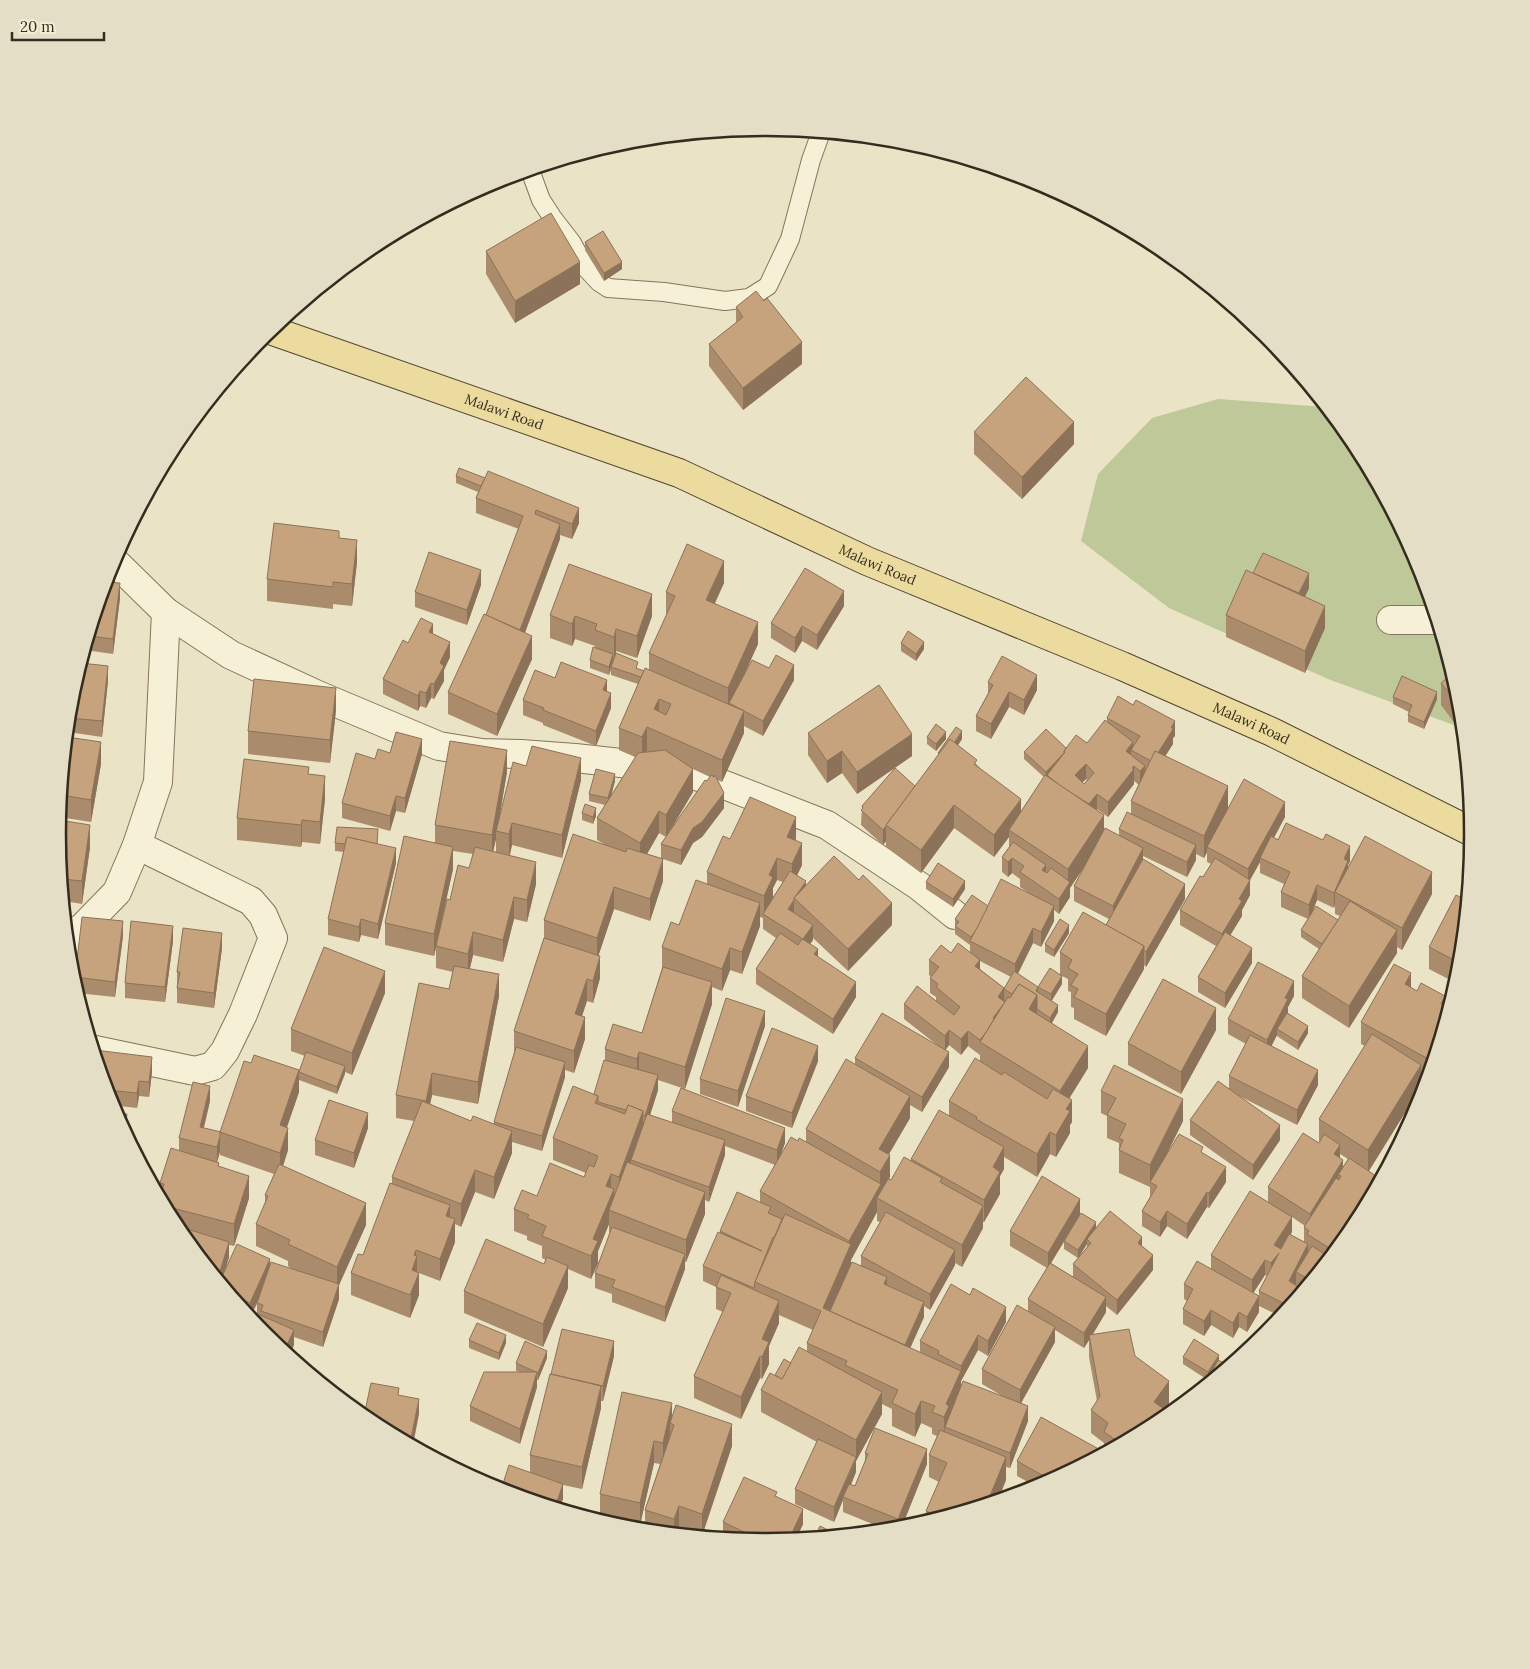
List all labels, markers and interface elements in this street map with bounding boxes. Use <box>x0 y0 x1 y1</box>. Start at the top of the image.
scale bar <box>12 10 105 42</box>
text: 20 m <box>20 17 55 36</box>
street label: Malawi Road <box>462 390 546 434</box>
street label: Malawi Road <box>836 540 919 589</box>
street label: Malawi Road <box>1210 698 1293 748</box>

